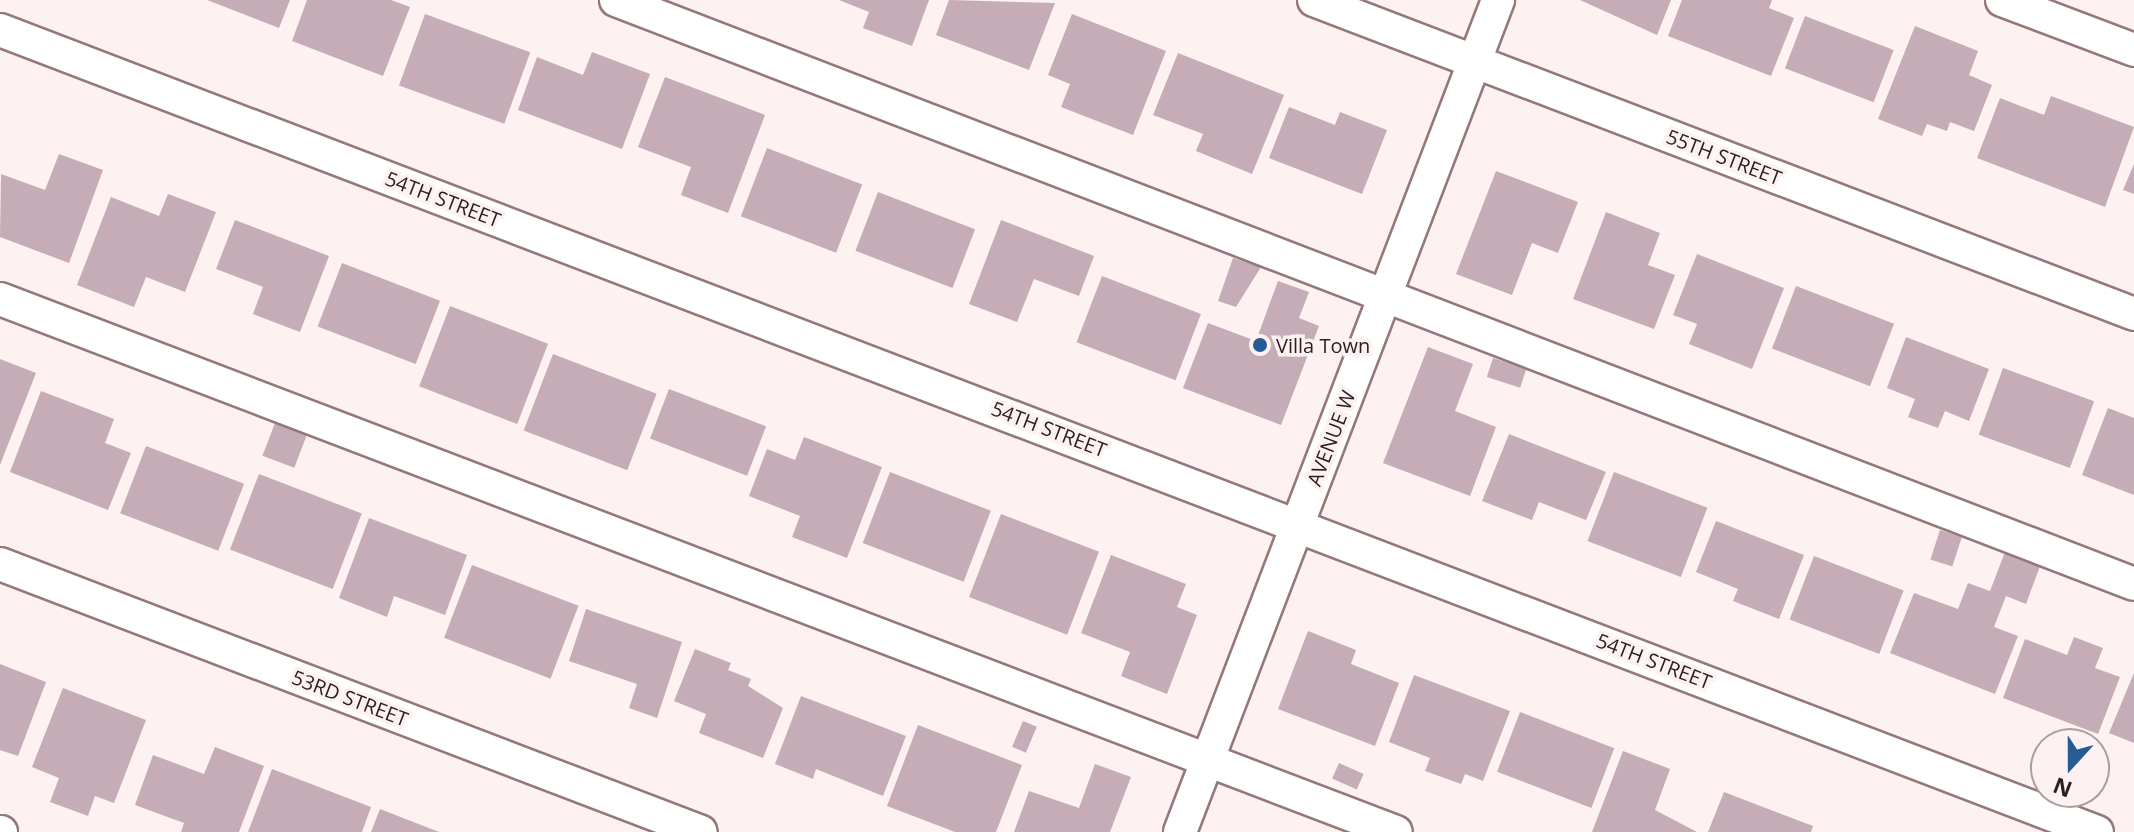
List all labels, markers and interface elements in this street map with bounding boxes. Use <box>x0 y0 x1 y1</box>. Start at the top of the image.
street label: 55TH STREET <box>1663 124 1785 190</box>
street label: 54TH STREET <box>382 166 504 232</box>
place label: Villa Town <box>1276 333 1370 357</box>
marker: Villa Town <box>1251 336 1269 354</box>
street label: AVENUE W <box>1302 387 1360 489</box>
street label: 54TH STREET <box>988 396 1110 462</box>
street label: 54TH STREET <box>1593 628 1715 694</box>
street label: 53RD STREET <box>289 665 411 731</box>
north arrow <box>2030 728 2110 808</box>
text: N <box>2048 771 2076 806</box>

